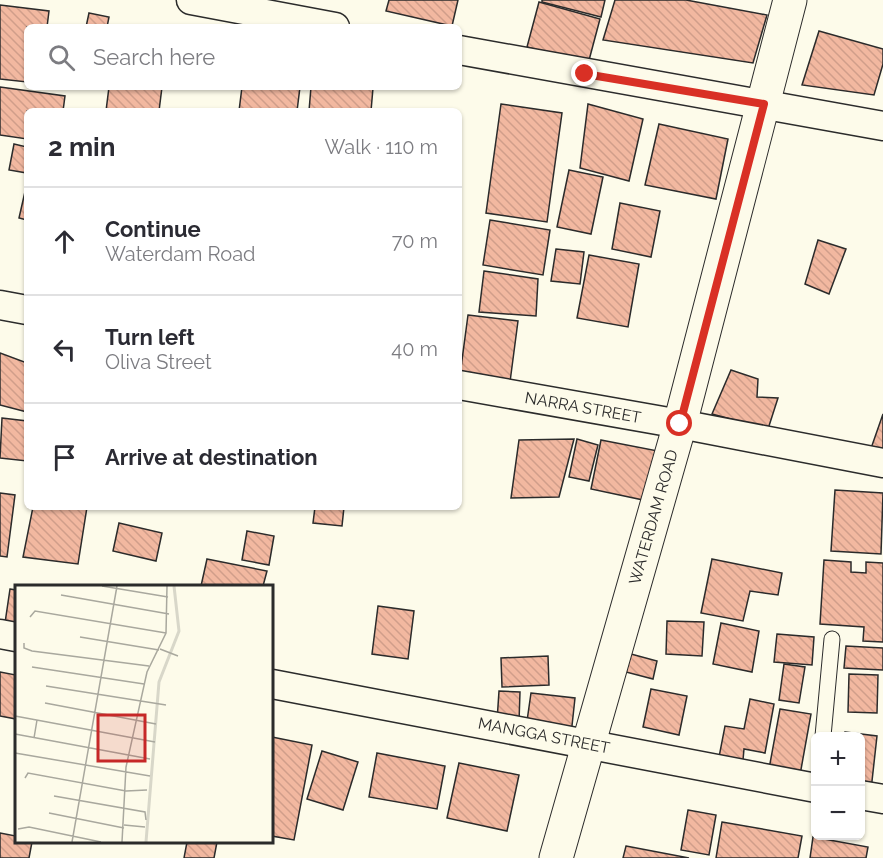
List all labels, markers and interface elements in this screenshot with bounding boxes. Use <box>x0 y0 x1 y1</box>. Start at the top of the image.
search box <box>24 24 462 90</box>
icon: search <box>45 41 78 74</box>
text: Search here <box>93 44 215 70</box>
route end <box>571 60 597 86</box>
text: 2 min <box>48 132 115 162</box>
text: Walk · 110 m <box>324 135 438 159</box>
text: Continue <box>105 216 201 242</box>
icon: ahead <box>48 225 81 258</box>
text: 70 m <box>392 229 438 253</box>
text: Waterdam Road <box>105 242 255 266</box>
text: Turn left <box>105 324 195 350</box>
icon: left <box>48 333 81 366</box>
text: 40 m <box>391 337 438 361</box>
text: Oliva Street <box>105 350 212 374</box>
street label: NARRA STREET <box>523 388 643 427</box>
route start <box>666 410 692 436</box>
icon: arrive <box>48 441 81 474</box>
text: Arrive at destination <box>105 444 318 470</box>
street label: WATERDAM ROAD <box>625 447 682 587</box>
inset map <box>15 585 273 843</box>
street label: MANGGA STREET <box>476 713 612 758</box>
map controls <box>811 732 865 840</box>
button: + <box>811 732 865 786</box>
button: − <box>811 786 865 840</box>

